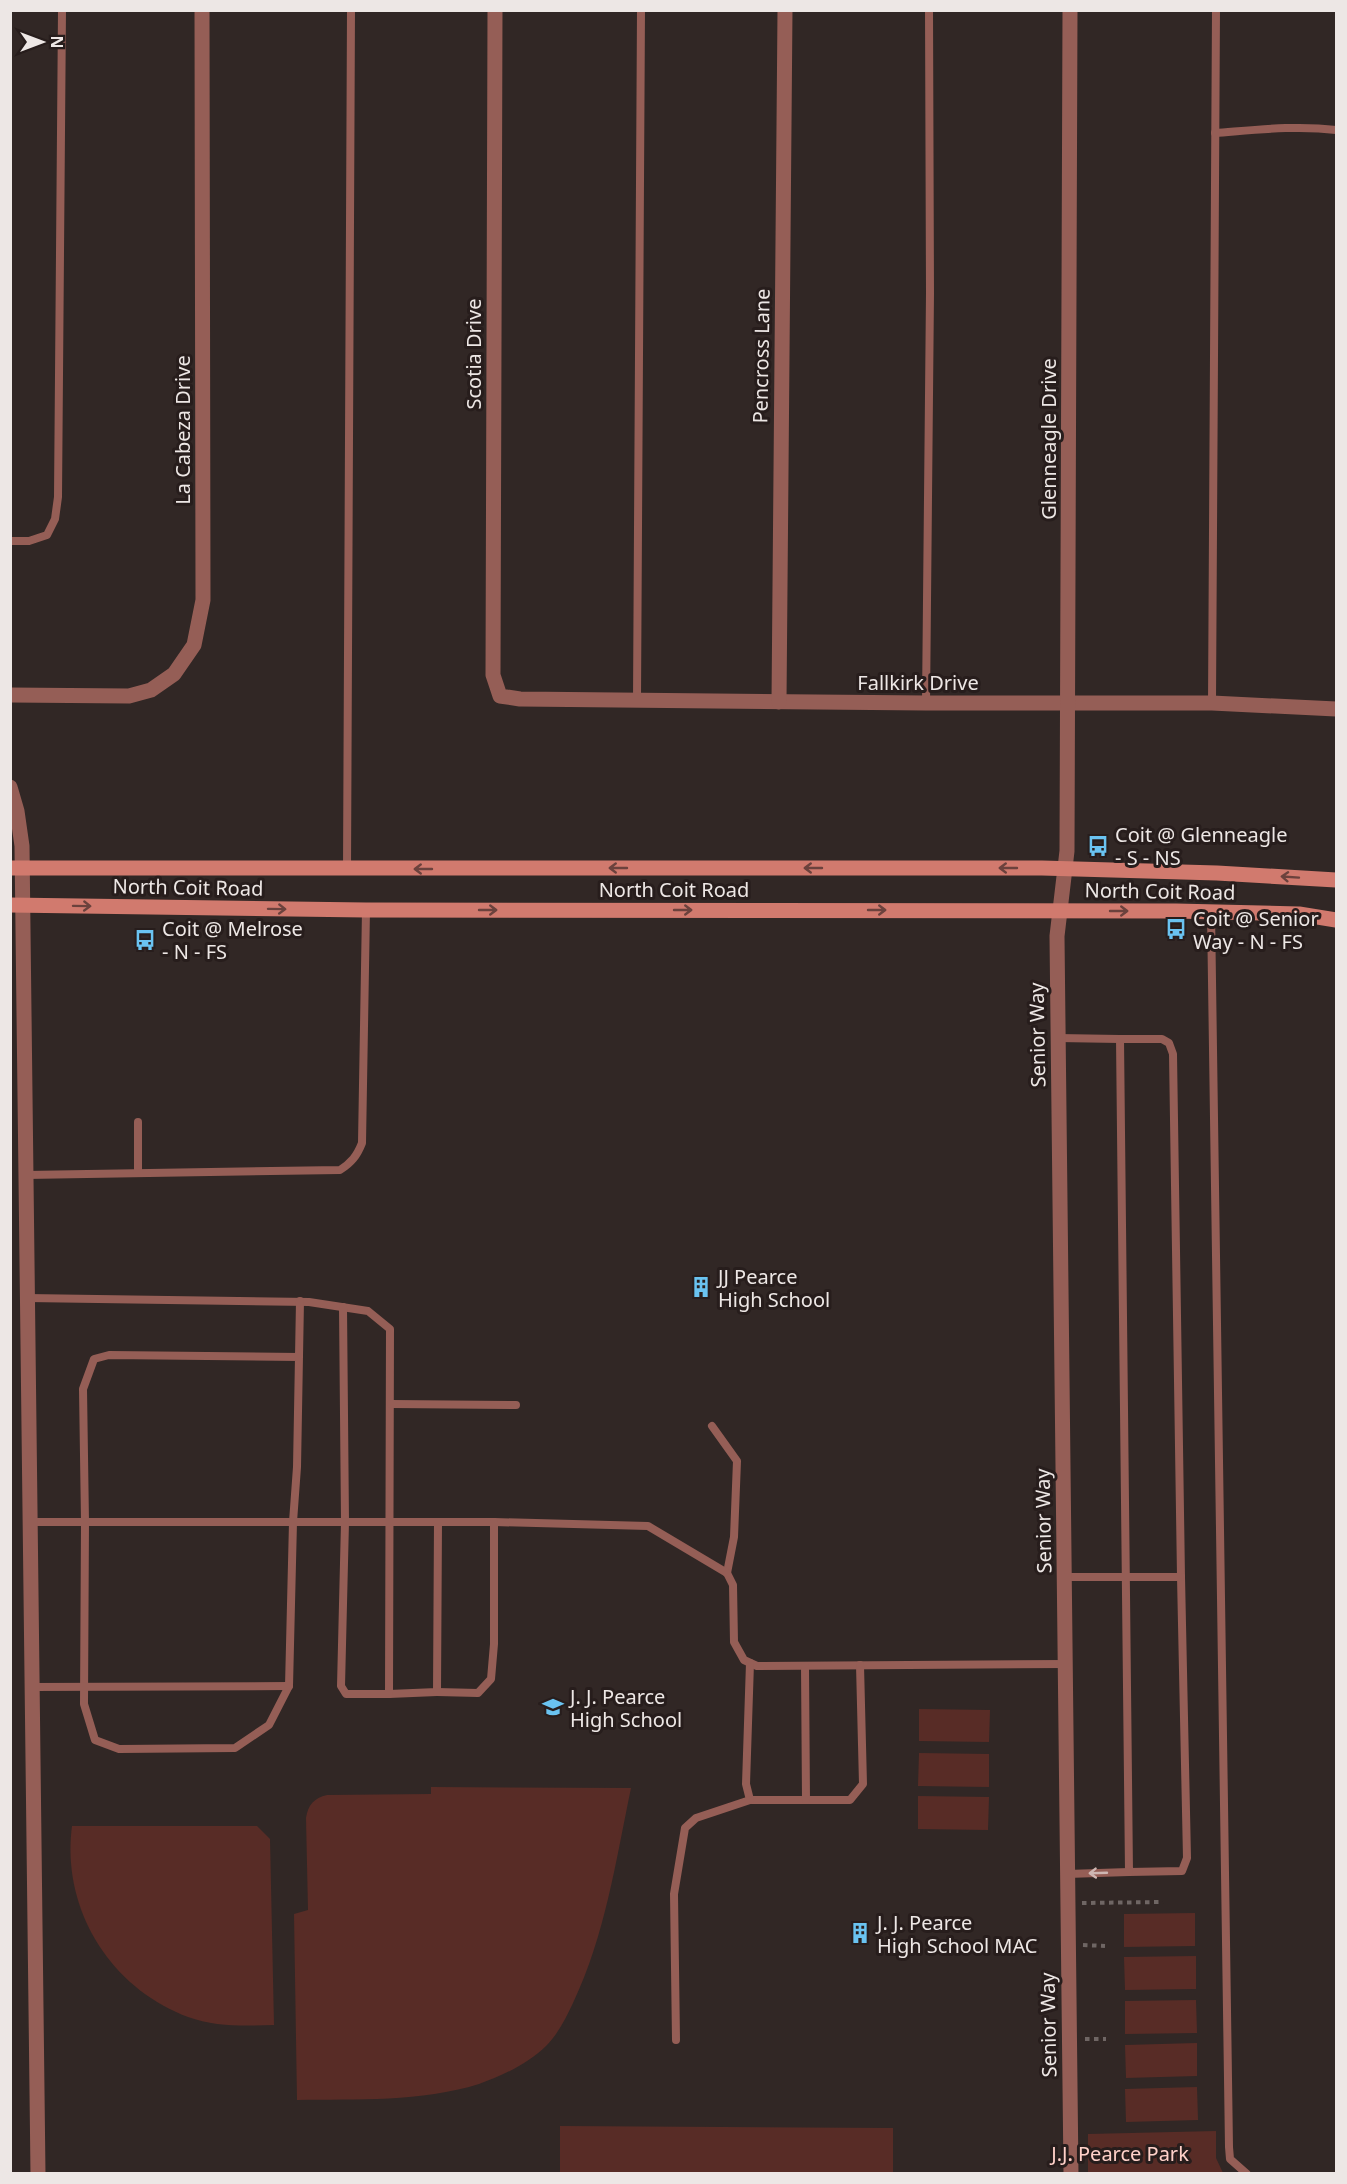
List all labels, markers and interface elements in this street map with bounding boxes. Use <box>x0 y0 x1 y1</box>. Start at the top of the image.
north arrow <box>12 12 72 72</box>
text: N <box>46 35 68 49</box>
street label: Pencross Lane <box>746 288 776 424</box>
street label: Scotia Drive <box>460 299 487 409</box>
street label: La Cabeza Drive <box>169 355 196 505</box>
street label: Glenneagle Drive <box>1035 358 1062 520</box>
street label: Fallkirk Drive <box>857 669 979 696</box>
place label: Coit @ Glenneagle - S - NS <box>1115 821 1287 871</box>
bus stop icon: Coit @ Glenneagle - S - NS <box>1086 834 1110 858</box>
one-way arrow <box>608 862 628 874</box>
one-way arrow <box>803 862 823 874</box>
one-way arrow <box>998 862 1018 874</box>
one-way arrow <box>413 863 433 875</box>
one-way arrow <box>1281 871 1301 882</box>
street label: North Coit Road <box>112 872 264 902</box>
street label: North Coit Road <box>599 876 749 903</box>
street label: North Coit Road <box>1084 876 1236 906</box>
one-way arrow <box>71 900 91 912</box>
one-way arrow <box>266 903 286 915</box>
one-way arrow <box>477 904 497 916</box>
one-way arrow <box>672 904 692 916</box>
one-way arrow <box>867 904 887 916</box>
one-way arrow <box>1109 905 1129 917</box>
place label: Coit @ Senior Way - N - FS <box>1193 905 1319 955</box>
place label: Coit @ Melrose - N - FS <box>162 915 303 965</box>
bus stop icon: Coit @ Senior Way - N - FS <box>1164 917 1188 941</box>
bus stop icon: Coit @ Melrose - N - FS <box>133 928 157 952</box>
street label: Senior Way <box>1023 981 1051 1088</box>
place label: JJ Pearce High School <box>716 1263 830 1313</box>
building icon: JJ Pearce High School <box>689 1275 713 1299</box>
street label: Senior Way <box>1029 1467 1057 1574</box>
place label: J. J. Pearce High School <box>568 1683 682 1733</box>
school or university icon: J. J. Pearce High School <box>541 1695 565 1719</box>
one-way arrow <box>1089 1867 1109 1879</box>
place label: J. J. Pearce High School MAC <box>875 1909 1038 1959</box>
building icon: J. J. Pearce High School MAC <box>848 1921 872 1945</box>
street label: Senior Way <box>1034 1971 1062 2078</box>
park label: J.J. Pearce Park <box>1049 2140 1189 2167</box>

